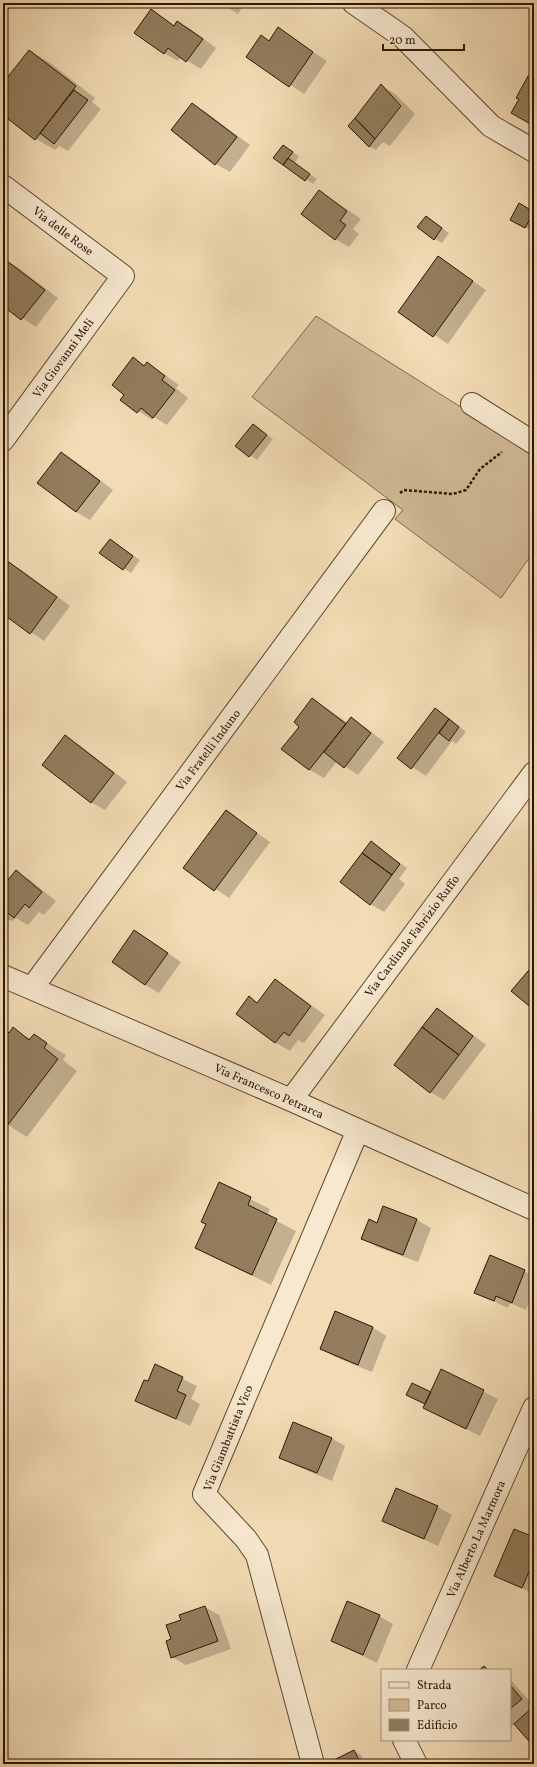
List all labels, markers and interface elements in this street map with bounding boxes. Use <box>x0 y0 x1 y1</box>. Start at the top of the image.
scale bar <box>383 26 464 52</box>
text: 20 m <box>389 33 416 49</box>
street label: Via delle Rose <box>29 204 96 260</box>
street label: Via Giovanni Meli <box>29 315 98 402</box>
street label: Via Fratelli Induno <box>173 707 245 795</box>
street label: Via Cardinale Fabrizio Ruffo <box>362 872 464 1001</box>
street label: Via Francesco Petrarca <box>211 1061 326 1123</box>
street label: Via Giambattista Vico <box>200 1383 258 1494</box>
street label: Via Alberto La Marmora <box>444 1478 510 1601</box>
legend <box>381 1669 511 1741</box>
text: Strada <box>417 1678 452 1694</box>
text: Parco <box>417 1698 447 1714</box>
text: Edificio <box>417 1718 457 1734</box>

